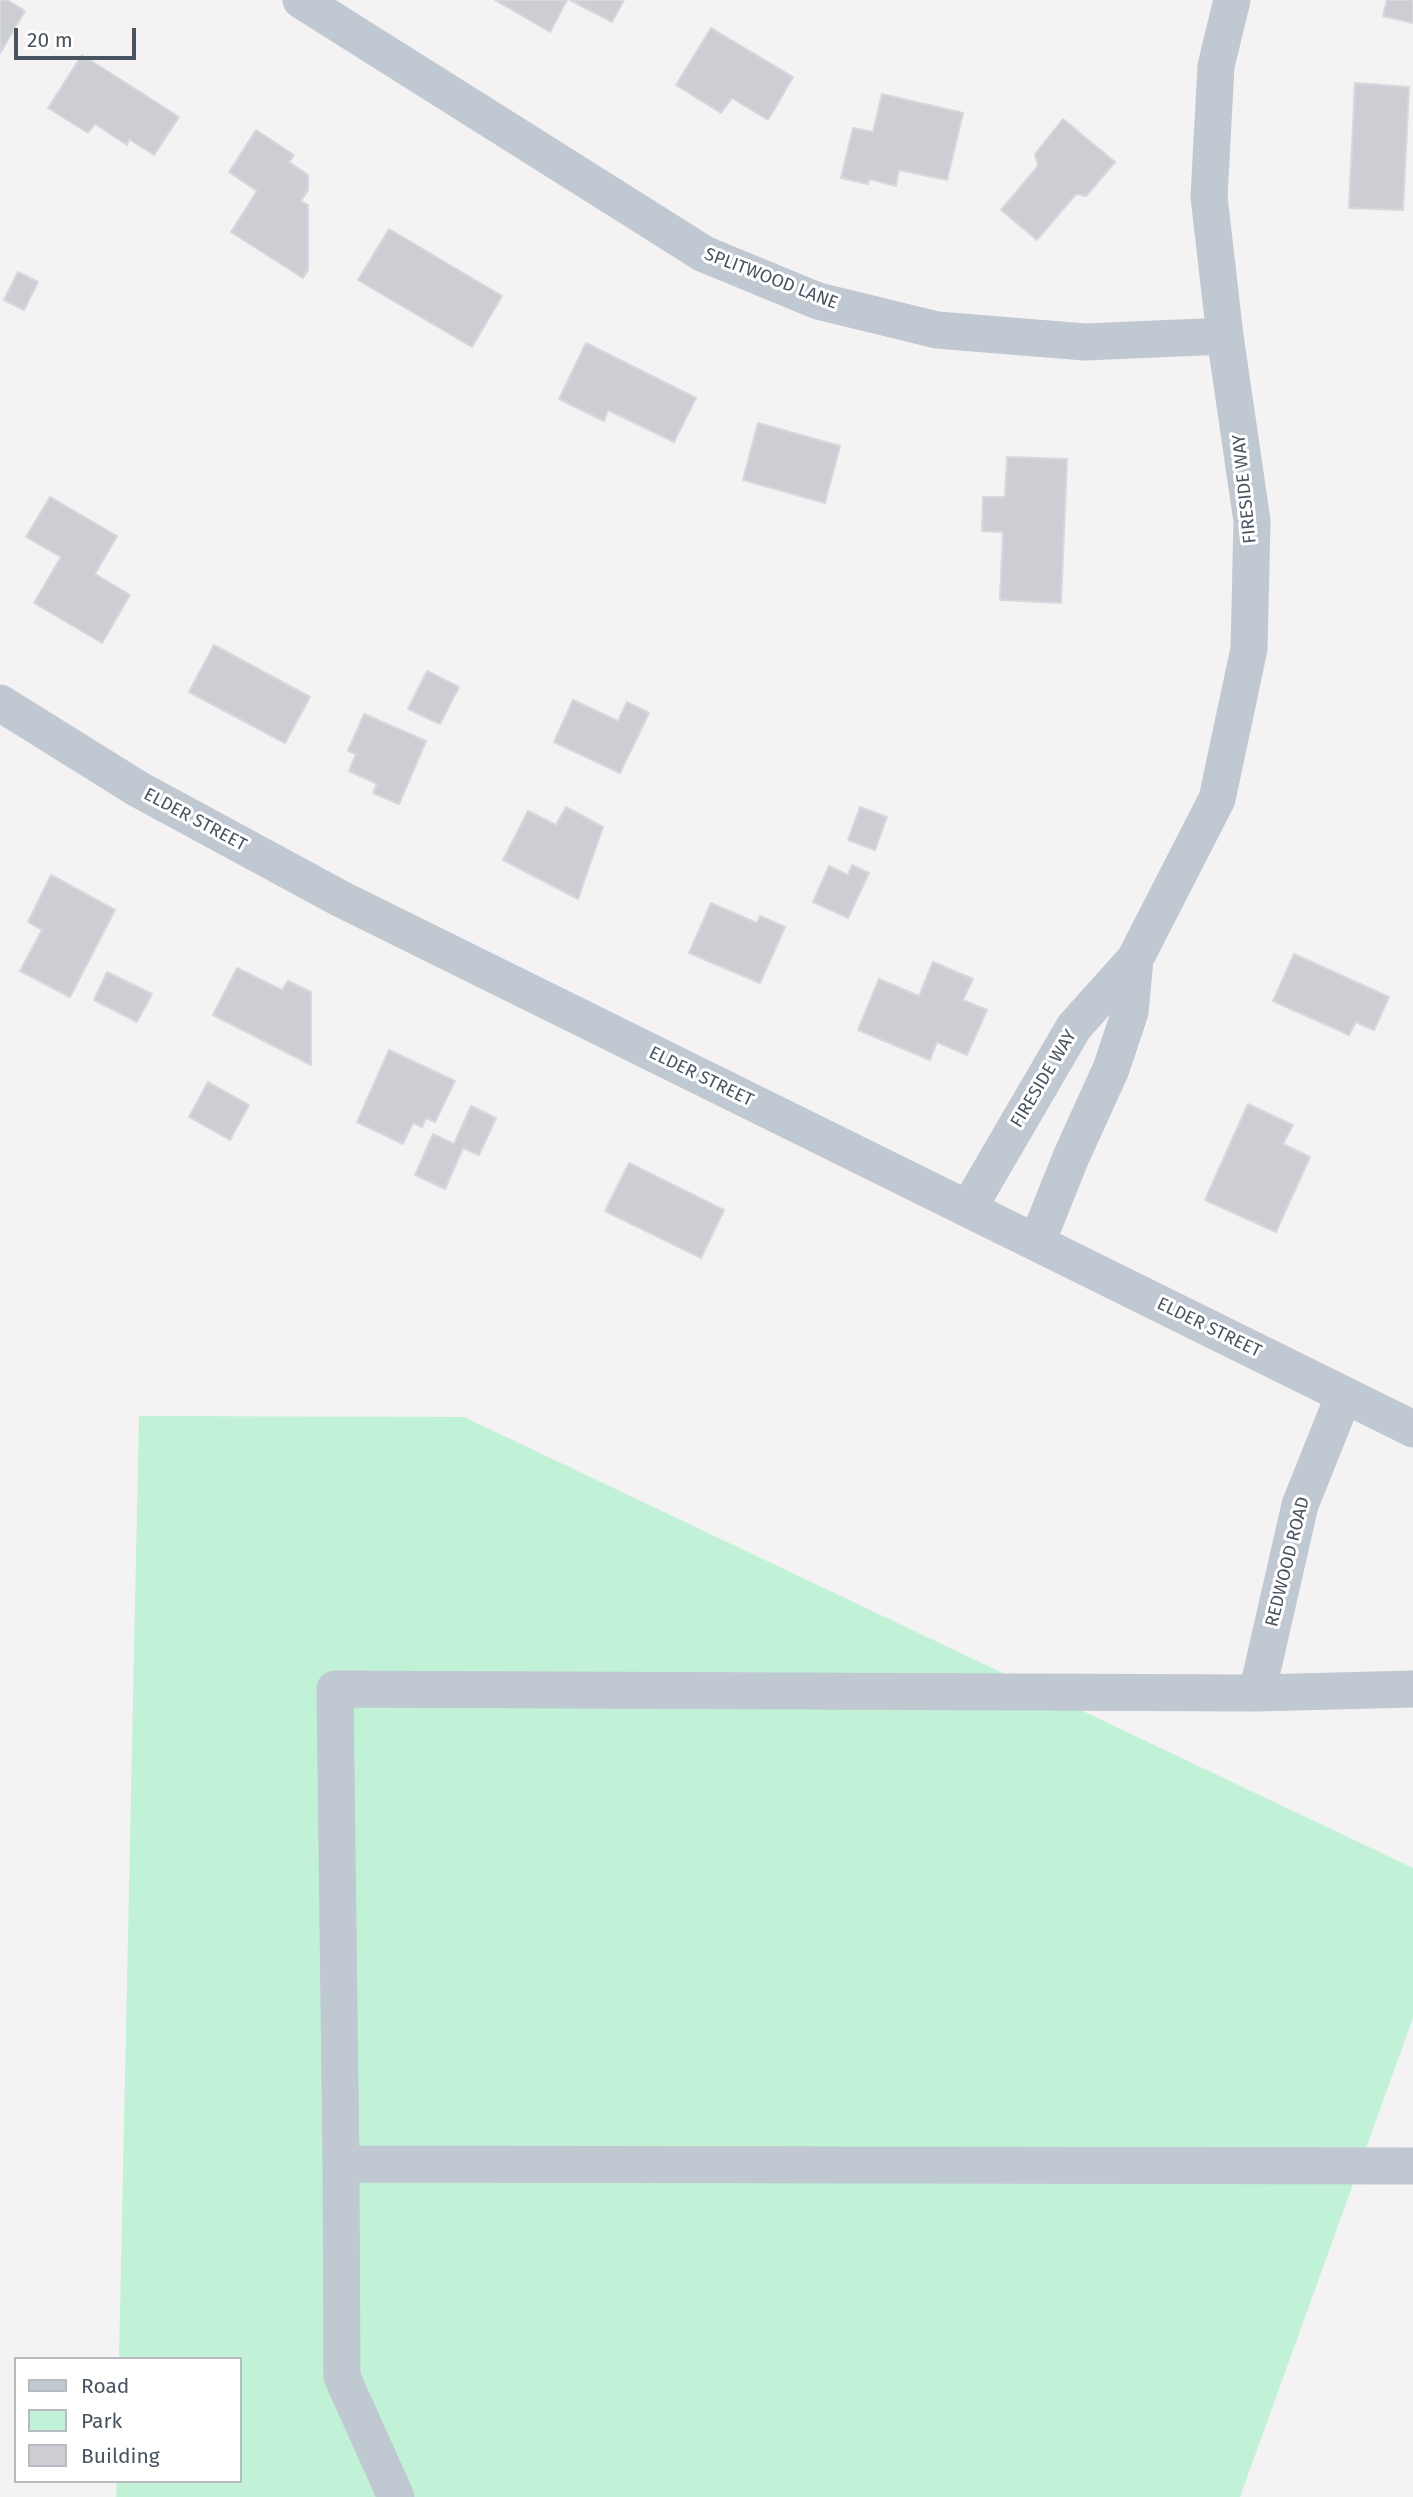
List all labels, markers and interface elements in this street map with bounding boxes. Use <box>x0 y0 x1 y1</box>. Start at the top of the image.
scale bar <box>18 14 140 58</box>
text: 20 m <box>27 27 73 53</box>
street label: SPLITWOOD LANE <box>701 244 841 314</box>
street label: FIRESIDE WAY <box>1229 433 1261 545</box>
street label: ELDER STREET <box>140 784 250 856</box>
street label: FIRESIDE WAY <box>1006 1026 1082 1132</box>
street label: ELDER STREET <box>645 1042 757 1112</box>
street label: ELDER STREET <box>1153 1293 1265 1363</box>
street label: REDWOOD ROAD <box>1261 1495 1315 1629</box>
legend <box>14 2357 242 2483</box>
text: Road <box>81 2373 129 2399</box>
text: Park <box>81 2408 122 2434</box>
text: Building <box>81 2443 160 2469</box>

